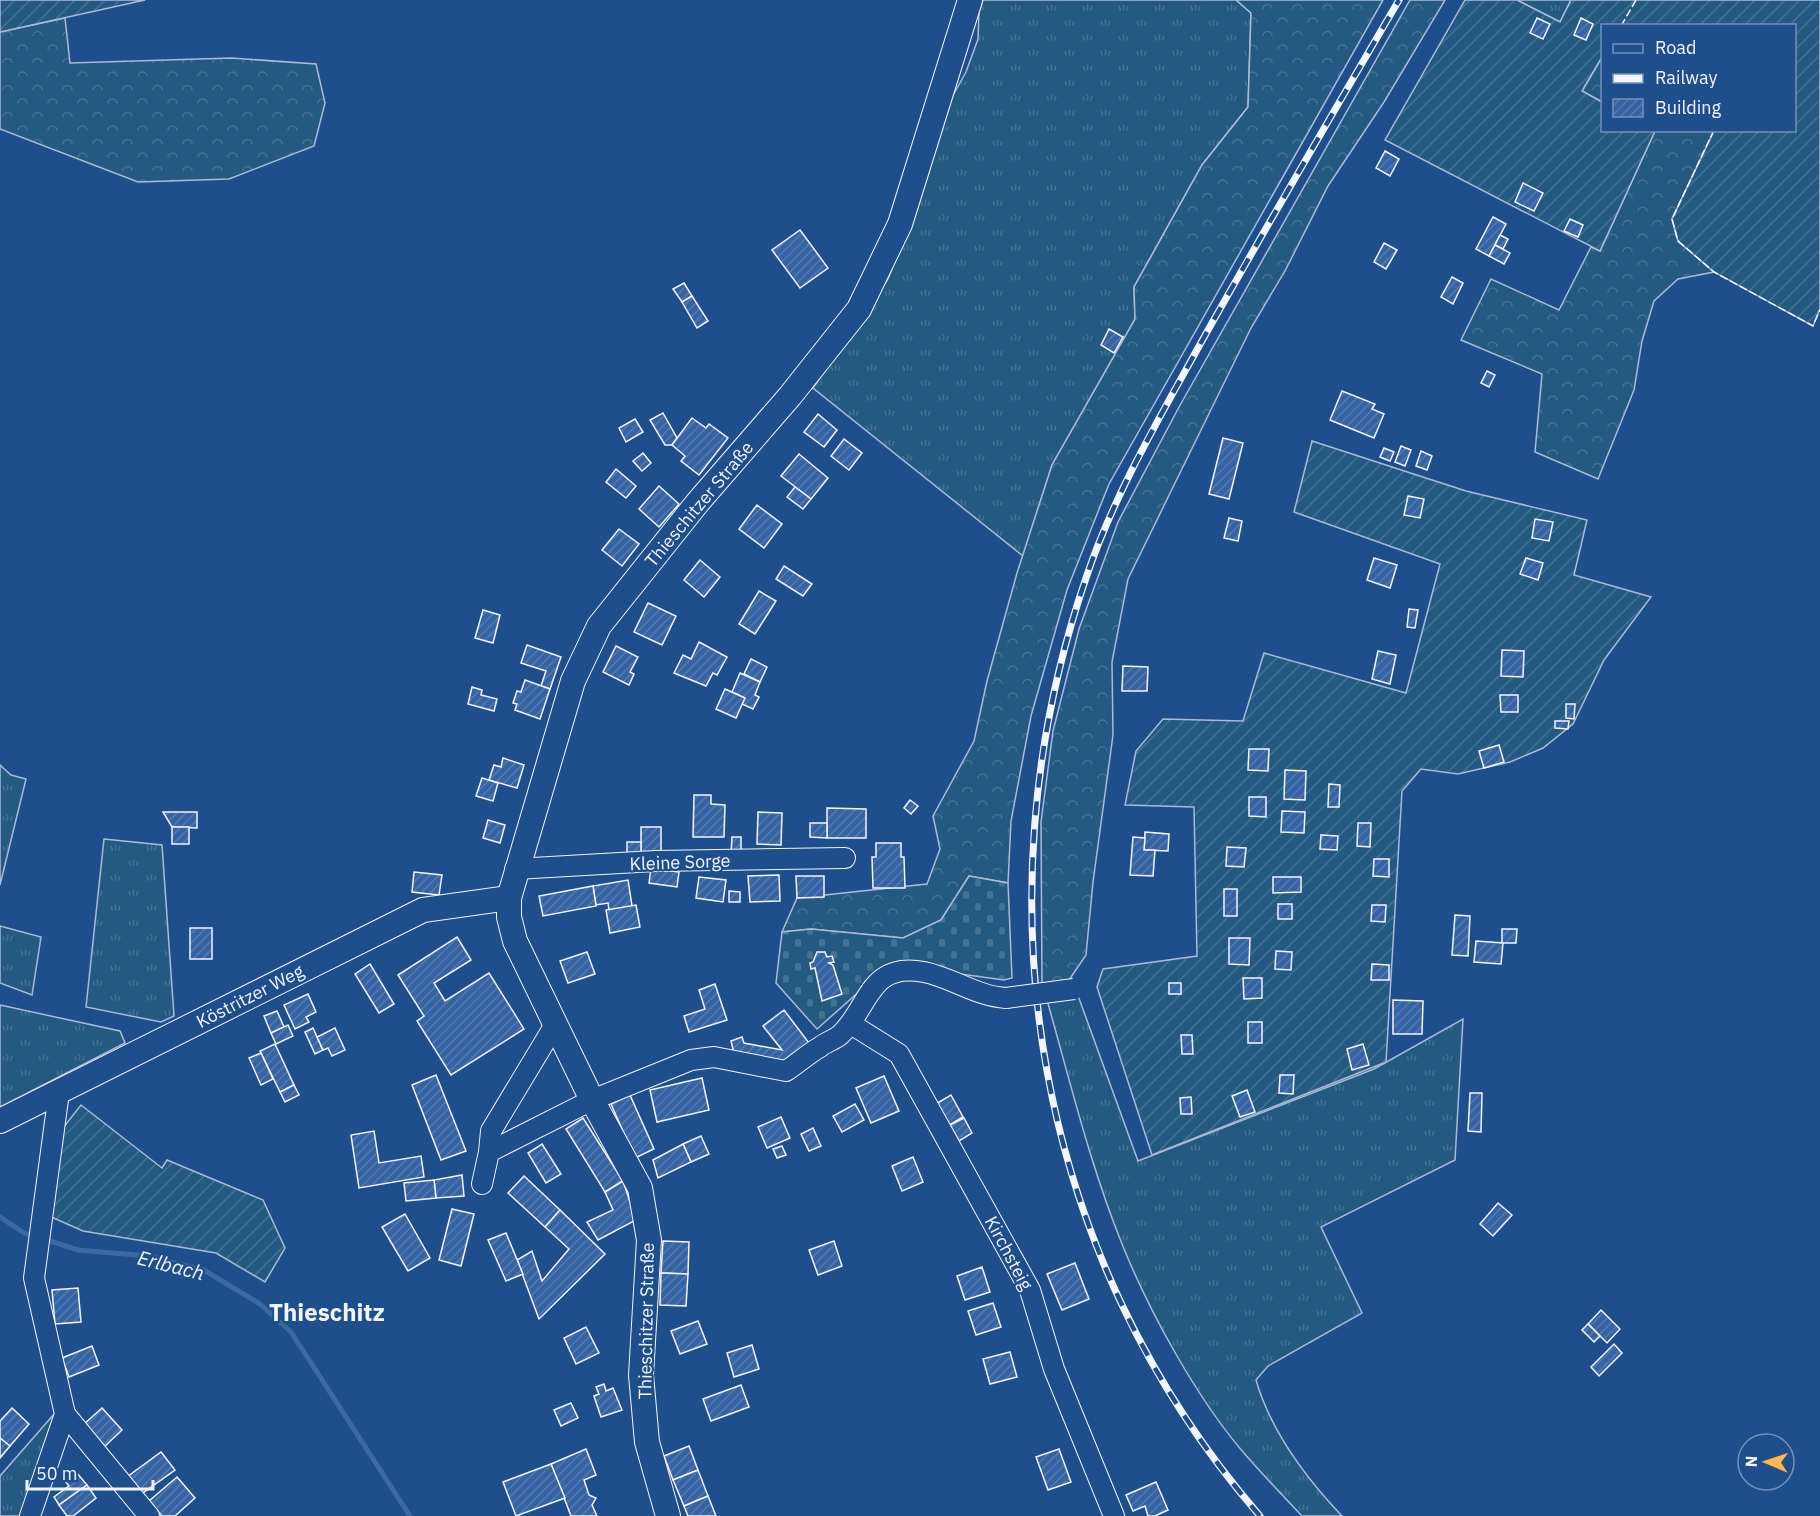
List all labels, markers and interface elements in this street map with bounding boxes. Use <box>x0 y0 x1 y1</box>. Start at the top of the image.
legend <box>1601 24 1796 132</box>
text: Road <box>1655 36 1696 59</box>
text: Railway <box>1655 66 1717 89</box>
text: Building <box>1655 96 1722 119</box>
street label: Thieschitzer Straße <box>640 436 758 572</box>
street label: Kleine Sorge <box>629 849 731 875</box>
street label: Köstritzer Weg <box>192 959 308 1033</box>
street label: Kirchsteig <box>980 1212 1038 1294</box>
street label: Thieschitzer Straße <box>633 1242 659 1400</box>
water label: Erlbach <box>135 1244 207 1286</box>
district label: Thieschitz <box>269 1296 385 1328</box>
north arrow <box>1736 1432 1796 1492</box>
scale bar <box>27 1453 153 1491</box>
text: N <box>1741 1455 1761 1468</box>
text: 50 m <box>36 1462 78 1485</box>

